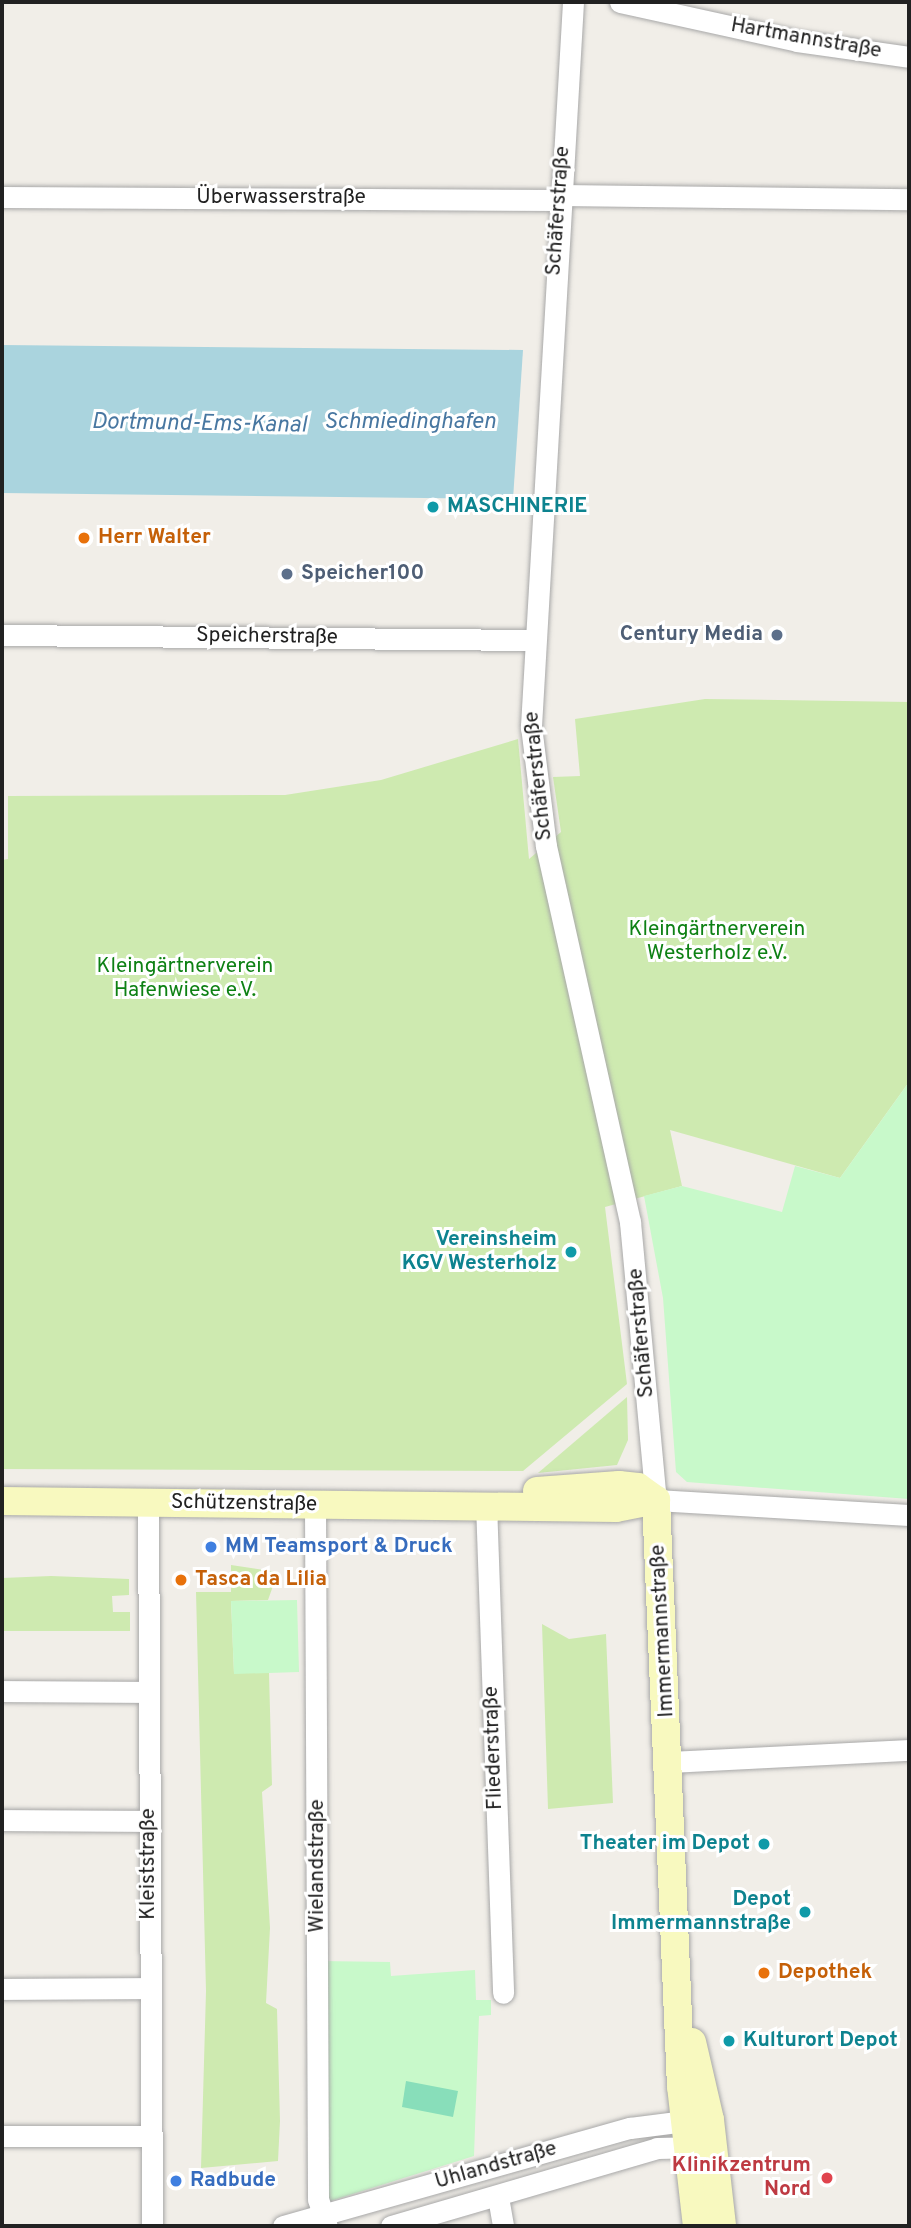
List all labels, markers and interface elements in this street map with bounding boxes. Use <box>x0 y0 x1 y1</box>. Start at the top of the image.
street label: Hartmannstraße <box>729 13 883 65</box>
street label: Schäferstraße <box>542 145 576 277</box>
street label: Überwasserstraße <box>196 185 366 211</box>
water label: Dortmund-Ems-Kanal <box>91 409 307 441</box>
water label: Schmiedinghafen <box>324 409 496 437</box>
place label: MASCHINERIE <box>447 494 587 520</box>
marker: MASCHINERIE <box>425 499 441 515</box>
place label: Herr Walter <box>98 525 211 551</box>
marker: Herr Walter <box>76 530 92 546</box>
place label: Speicher100 <box>301 561 424 587</box>
marker: Speicher100 <box>279 566 295 582</box>
place label: Century Media <box>620 622 763 648</box>
street label: Speicherstraße <box>196 623 338 651</box>
marker: Century Media <box>769 627 785 643</box>
street label: Schäferstraße <box>520 710 558 842</box>
park label: Kleingärtnerverein Westerholz e.V. <box>629 917 805 967</box>
park label: Kleingärtnerverein Hafenwiese e.V. <box>97 954 273 1004</box>
place label: Vereinsheim KGV Westerholz <box>401 1227 557 1277</box>
marker: Vereinsheim KGV Westerholz <box>563 1244 579 1260</box>
street label: Schäferstraße <box>624 1267 660 1399</box>
street label: Schützenstraße <box>171 1490 317 1518</box>
place label: MM Teamsport & Druck <box>225 1534 453 1560</box>
marker: MM Teamsport & Druck <box>203 1539 219 1555</box>
street label: Immermannstraße <box>646 1544 680 1718</box>
place label: Tasca da Lilia <box>195 1567 327 1593</box>
marker: Tasca da Lilia <box>173 1572 189 1588</box>
street label: Fliederstraße <box>479 1686 509 1810</box>
street label: Wielandstraße <box>305 1799 331 1933</box>
street label: Kleiststraße <box>136 1808 162 1920</box>
place label: Theater im Depot <box>580 1831 750 1857</box>
marker: Theater im Depot <box>756 1836 772 1852</box>
place label: Depot Immermannstraße <box>611 1887 791 1937</box>
marker: Depot Immermannstraße <box>797 1904 813 1920</box>
place label: Depothek <box>778 1960 872 1986</box>
marker: Depothek <box>756 1965 772 1981</box>
place label: Kulturort Depot <box>743 2028 898 2054</box>
marker: Kulturort Depot <box>721 2033 737 2049</box>
street label: Uhlandstraße <box>432 2137 560 2195</box>
place label: Klinikzentrum Nord <box>672 2153 811 2203</box>
place label: Radbude <box>190 2168 276 2194</box>
marker: Klinikzentrum Nord <box>817 2168 837 2188</box>
marker: Radbude <box>168 2173 184 2189</box>

